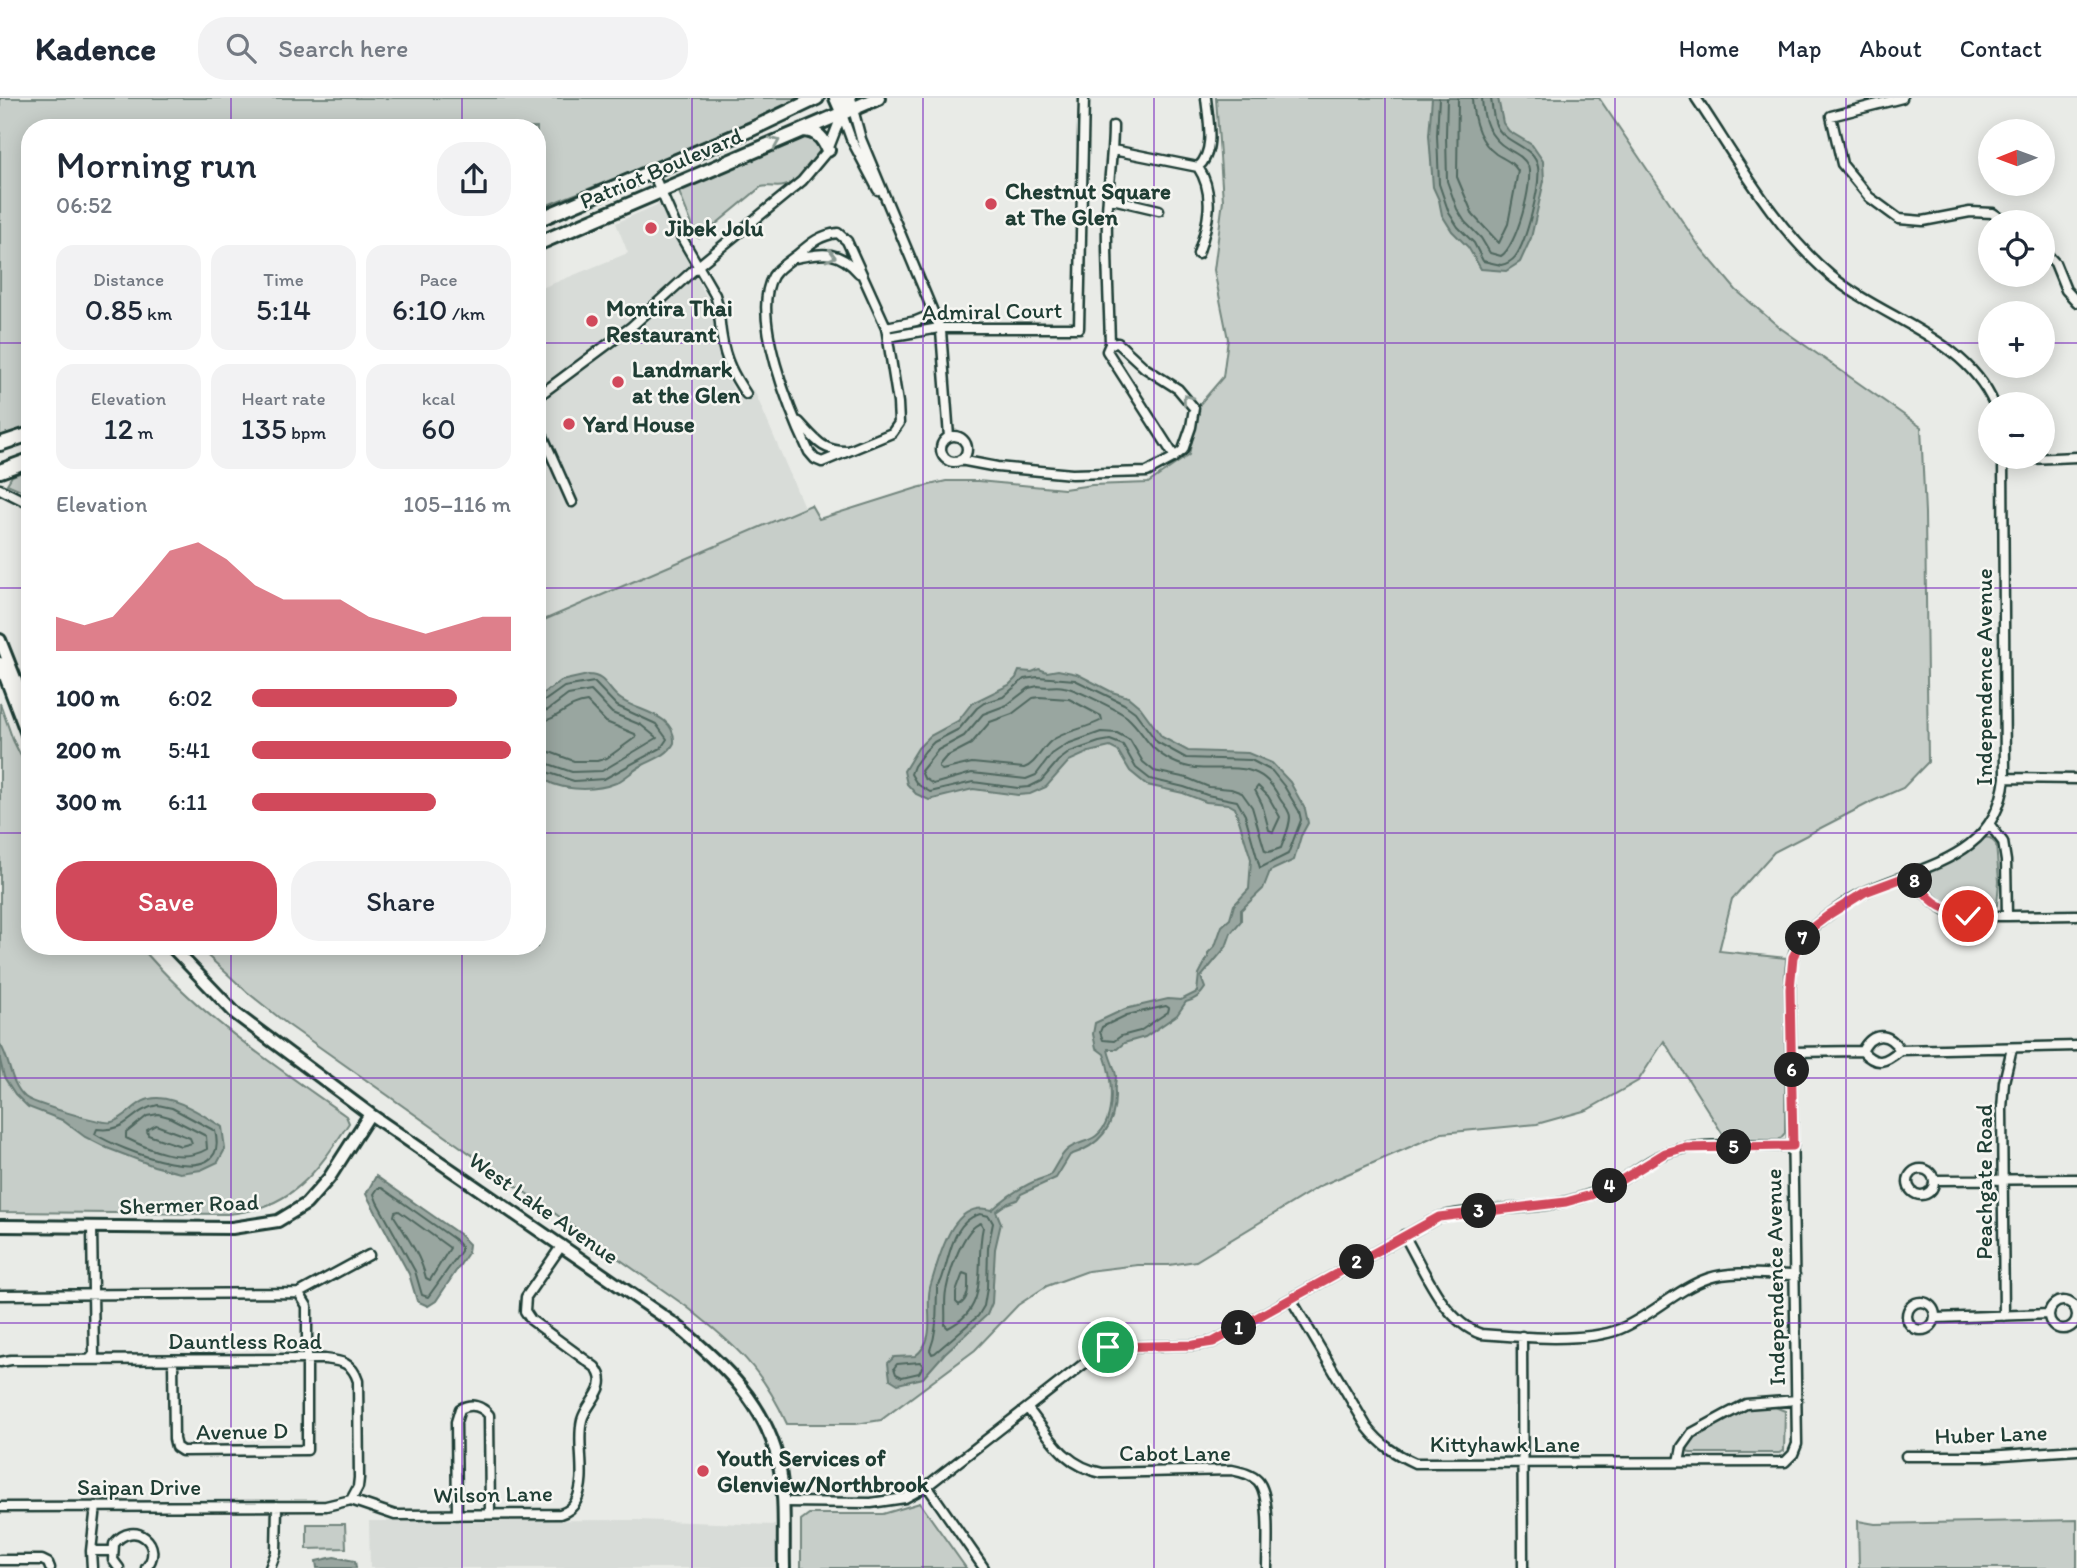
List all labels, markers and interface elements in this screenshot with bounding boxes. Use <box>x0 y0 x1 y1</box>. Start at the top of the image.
search box <box>198 17 688 80</box>
text: Kadence <box>35 29 156 68</box>
icon: search <box>222 29 260 67</box>
text: Search here <box>278 32 409 64</box>
text: Home <box>1679 34 1739 63</box>
text: Map <box>1777 34 1821 63</box>
text: About <box>1859 34 1922 63</box>
text: Contact <box>1960 34 2042 63</box>
north arrow <box>1978 119 2054 196</box>
map controls <box>1978 119 2055 469</box>
street label: Patriot Boulevard <box>575 121 747 215</box>
one-way arrow <box>768 137 780 151</box>
text: Morning run <box>56 142 257 188</box>
button: share <box>437 142 511 216</box>
place label: Chestnut Square at The Glen <box>1005 177 1171 231</box>
text: 06:52 <box>56 191 112 219</box>
marker: Chestnut Square at The Glen <box>983 196 999 212</box>
button: locate <box>1978 210 2055 287</box>
place label: Jibek Jolu <box>664 214 764 242</box>
marker: Jibek Jolu <box>643 220 659 236</box>
one-way arrow <box>824 248 836 262</box>
text: Distance <box>93 268 164 291</box>
text: Time <box>263 268 304 291</box>
text: Pace <box>419 268 458 291</box>
text: 0.85 <box>85 291 143 328</box>
text: 5:14 <box>256 291 311 328</box>
text: 6:10 <box>392 291 448 328</box>
place label: Montira Thai Restaurant <box>606 294 733 348</box>
street label: Admiral Court <box>922 296 1063 326</box>
button: + <box>1978 301 2055 378</box>
text: km <box>143 302 172 325</box>
text: /km <box>448 302 485 325</box>
marker: Montira Thai Restaurant <box>584 313 600 329</box>
place label: Landmark at the Glen <box>632 355 741 409</box>
marker: Landmark at the Glen <box>610 374 626 390</box>
text: Elevation <box>91 387 166 410</box>
text: Heart rate <box>241 387 326 410</box>
text: kcal <box>422 387 455 410</box>
button: − <box>1978 392 2055 469</box>
one-way arrow <box>1182 395 1195 407</box>
text: 12 <box>104 410 133 447</box>
text: 135 <box>241 410 287 447</box>
text: 60 <box>421 410 456 447</box>
place label: Yard House <box>582 410 695 438</box>
marker: Yard House <box>561 416 577 432</box>
text: m <box>133 421 153 444</box>
text: bpm <box>287 421 326 444</box>
text: Elevation <box>56 490 147 518</box>
text: 105–116 m <box>403 490 511 518</box>
street label: Independence Avenue <box>1970 568 1998 786</box>
text: 100 m <box>56 684 120 712</box>
text: 6:02 <box>168 684 212 712</box>
text: 200 m <box>56 736 121 764</box>
text: 5:41 <box>168 736 210 764</box>
text: 300 m <box>56 788 121 816</box>
text: 6:11 <box>168 788 207 816</box>
button: Save <box>56 861 277 941</box>
button: Share <box>291 861 511 941</box>
pin: 8 <box>1898 864 1932 898</box>
text: 8 <box>1909 869 1920 892</box>
pin <box>1938 886 1998 946</box>
icon: check <box>1949 897 1987 935</box>
pin: 7 <box>1786 920 1820 956</box>
text: 7 <box>1798 926 1807 949</box>
pin: 6 <box>1774 1052 1810 1088</box>
text: 6 <box>1786 1058 1797 1081</box>
street label: Peachgate Road <box>1970 1104 1998 1260</box>
pin: 5 <box>1716 1130 1752 1164</box>
text: 5 <box>1729 1135 1738 1158</box>
street label: West Lake Avenue <box>464 1146 624 1270</box>
pin: 4 <box>1592 1168 1628 1204</box>
street label: Independence Avenue <box>1759 1168 1791 1386</box>
text: 4 <box>1604 1174 1615 1197</box>
street label: Shermer Road <box>119 1188 259 1220</box>
pin: 3 <box>1462 1194 1496 1228</box>
text: 3 <box>1473 1199 1484 1222</box>
pin: 2 <box>1340 1244 1374 1280</box>
text: 2 <box>1352 1250 1362 1273</box>
pin: 1 <box>1222 1310 1256 1346</box>
text: 1 <box>1234 1316 1243 1339</box>
pin <box>1078 1317 1138 1377</box>
street label: Dauntless Road <box>168 1327 322 1355</box>
icon: arrive <box>1089 1328 1127 1366</box>
street label: Avenue D <box>196 1416 288 1446</box>
street label: Huber Lane <box>1934 1418 2048 1450</box>
street label: Kittyhawk Lane <box>1430 1430 1580 1458</box>
street label: Cabot Lane <box>1119 1439 1231 1467</box>
place label: Youth Services of Glenview/Northbrook <box>716 1444 930 1498</box>
marker: Youth Services of Glenview/Northbrook <box>695 1463 711 1479</box>
street label: Saipan Drive <box>77 1473 201 1501</box>
street label: Wilson Lane <box>433 1479 553 1509</box>

